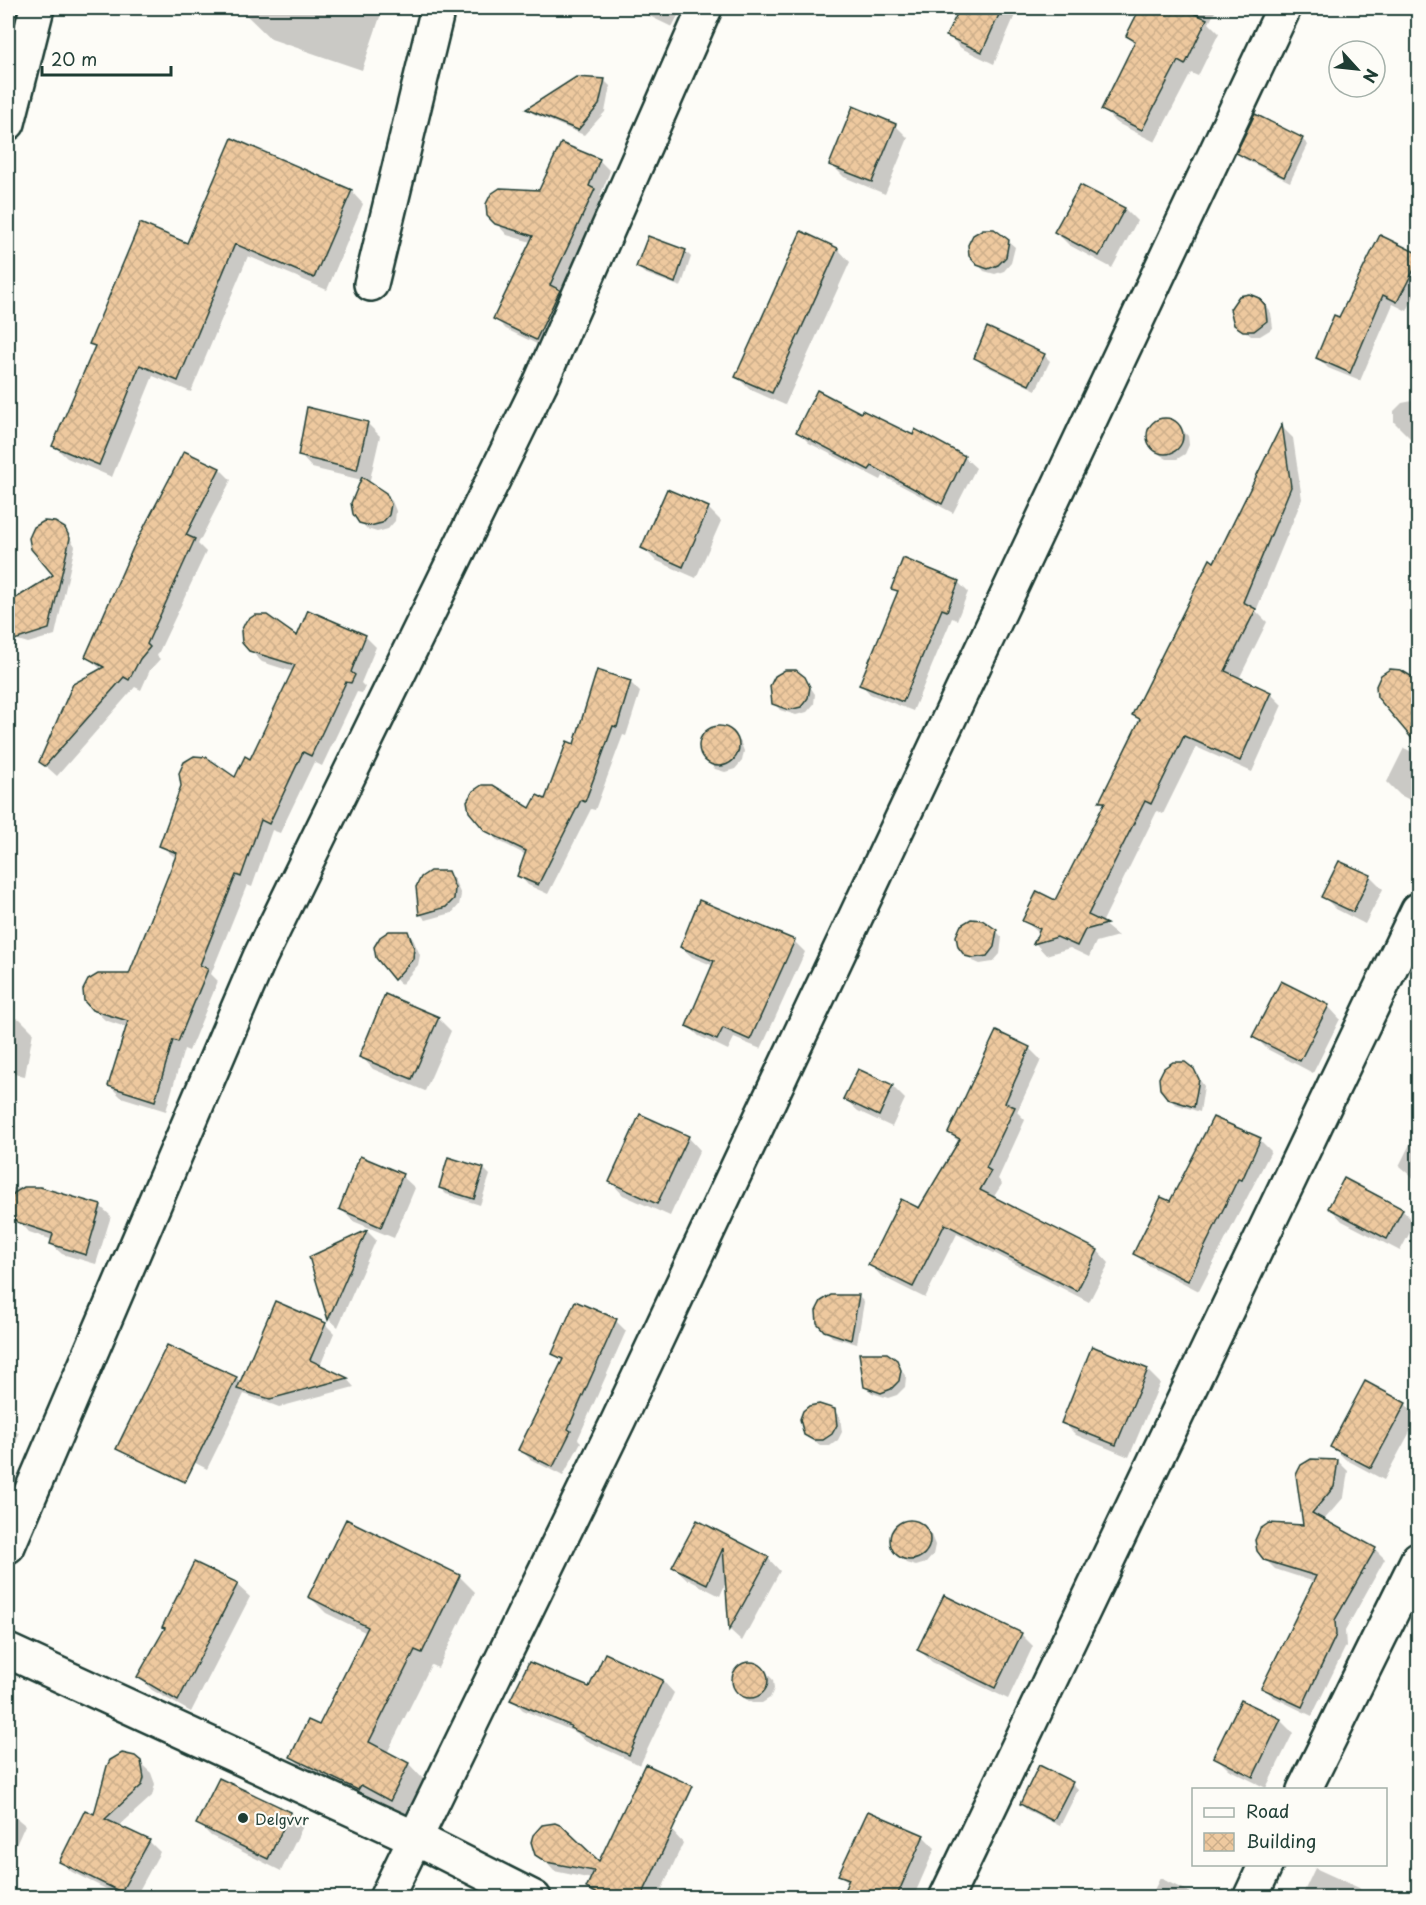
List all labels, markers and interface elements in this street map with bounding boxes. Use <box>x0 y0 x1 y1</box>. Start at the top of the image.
scale bar <box>42 39 171 77</box>
north arrow <box>1327 39 1387 99</box>
text: 20 m <box>51 45 97 72</box>
text: N <box>1358 65 1385 87</box>
legend <box>1192 1788 1387 1866</box>
text: Road <box>1246 1797 1290 1824</box>
place label: Delgvvr <box>255 1807 309 1830</box>
marker: Delgvvr <box>236 1811 250 1825</box>
text: Building <box>1246 1827 1316 1854</box>

